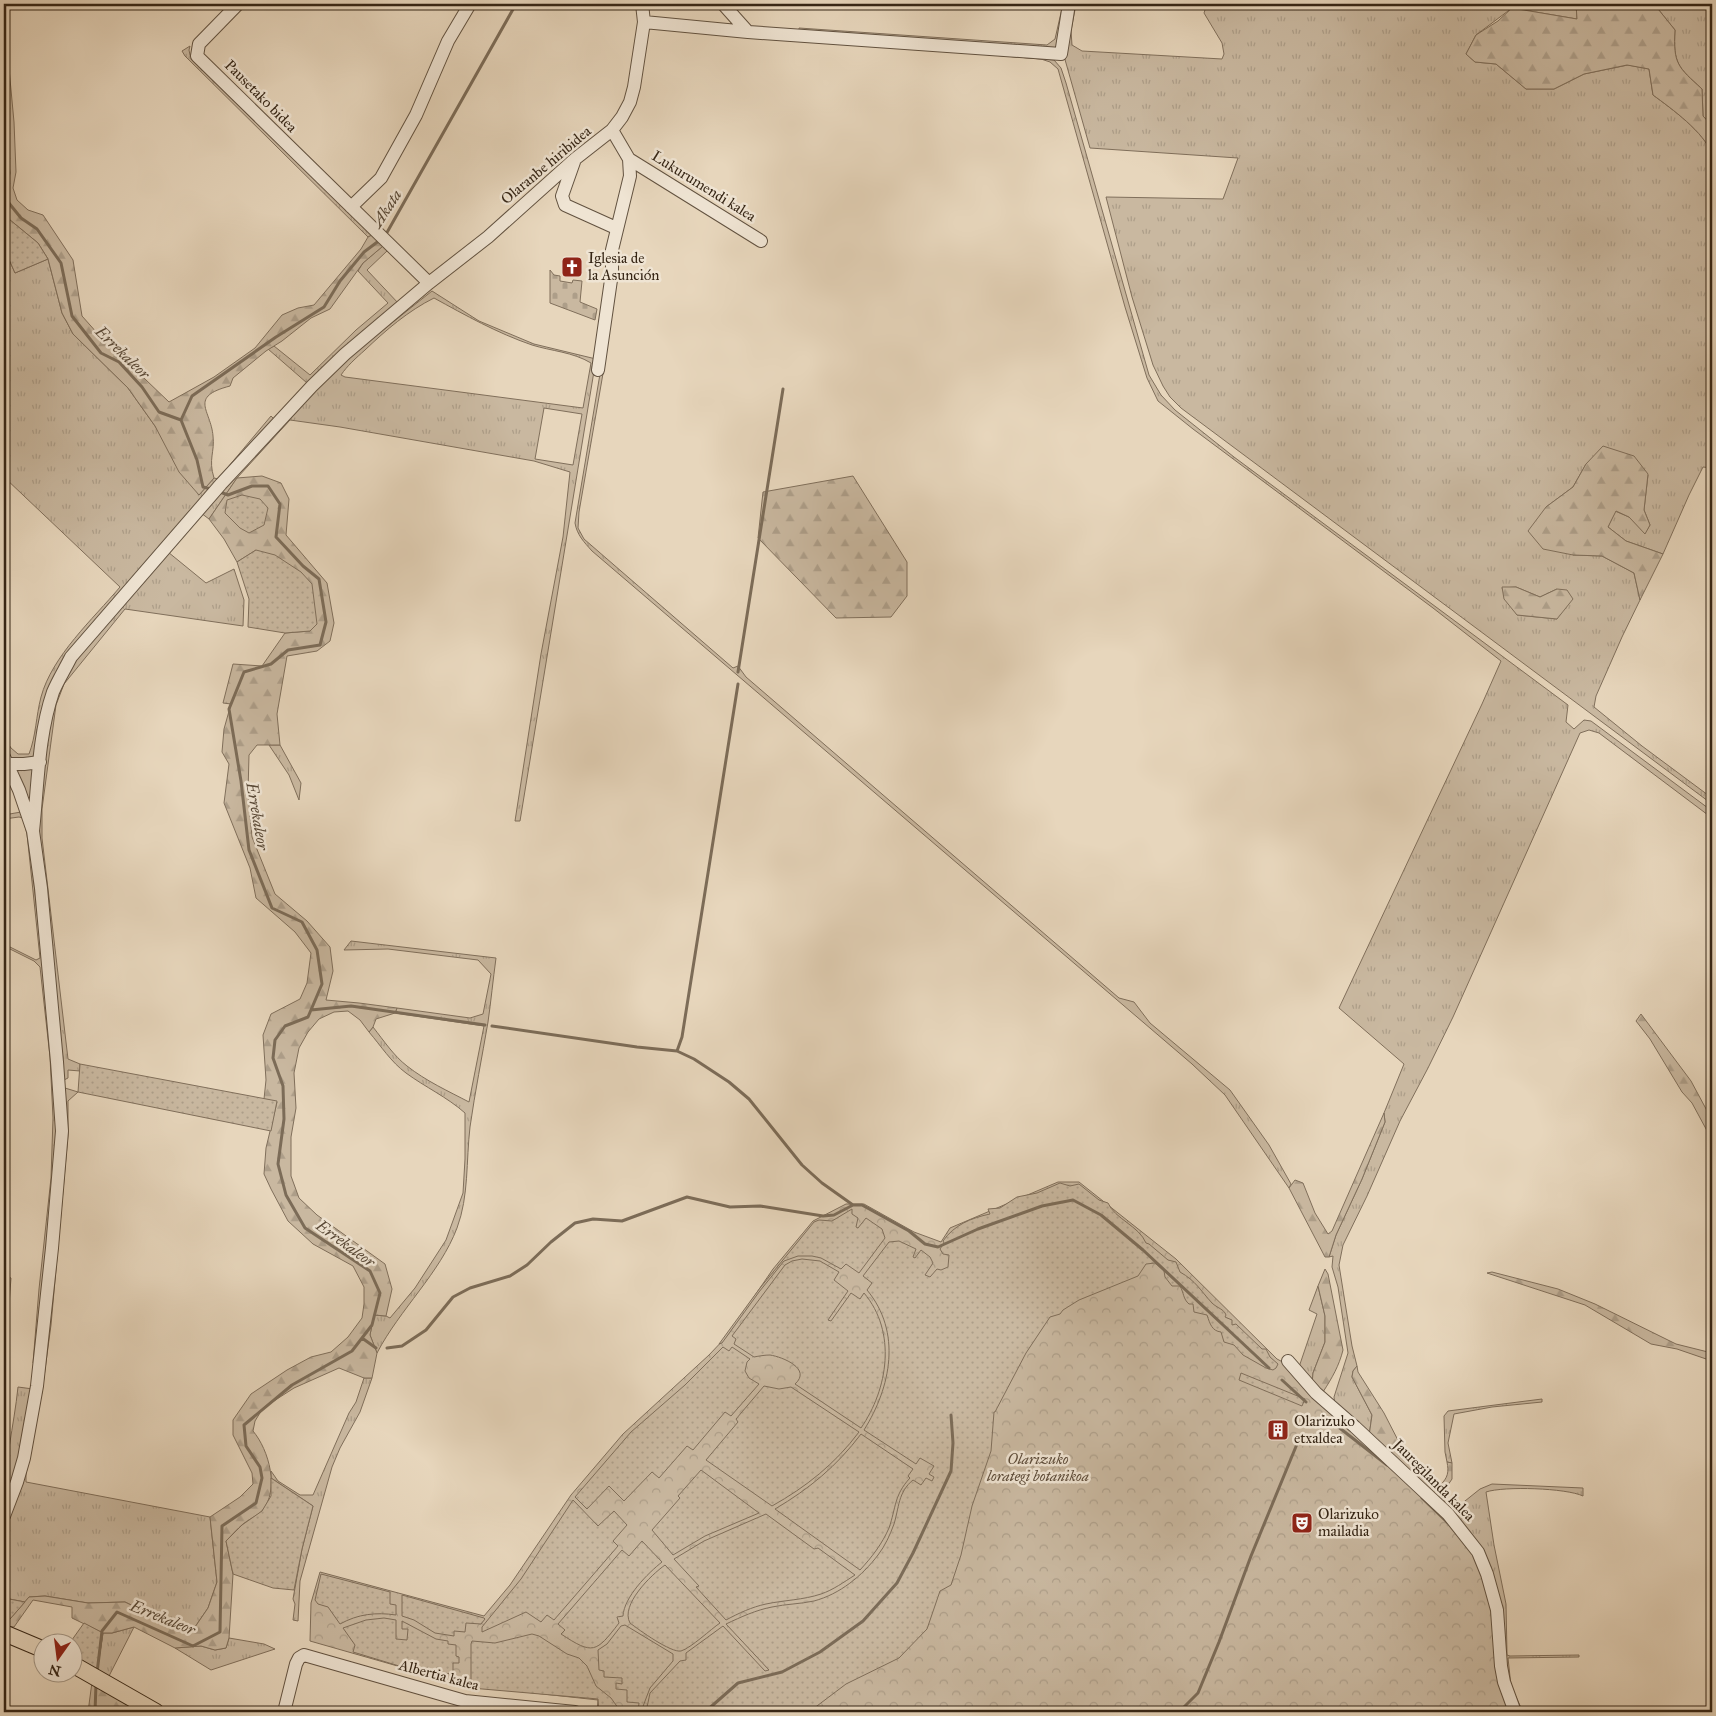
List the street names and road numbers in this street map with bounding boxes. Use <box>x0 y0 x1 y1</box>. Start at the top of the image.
street label: Pausetako bidea <box>221 56 301 136</box>
street label: Olaranbe hiribidea <box>497 122 595 208</box>
street label: Lukurumendi kalea <box>649 147 760 226</box>
street label: Jauregilanda kalea <box>1387 1434 1479 1526</box>
street label: Albertia kalea <box>396 1655 482 1695</box>

